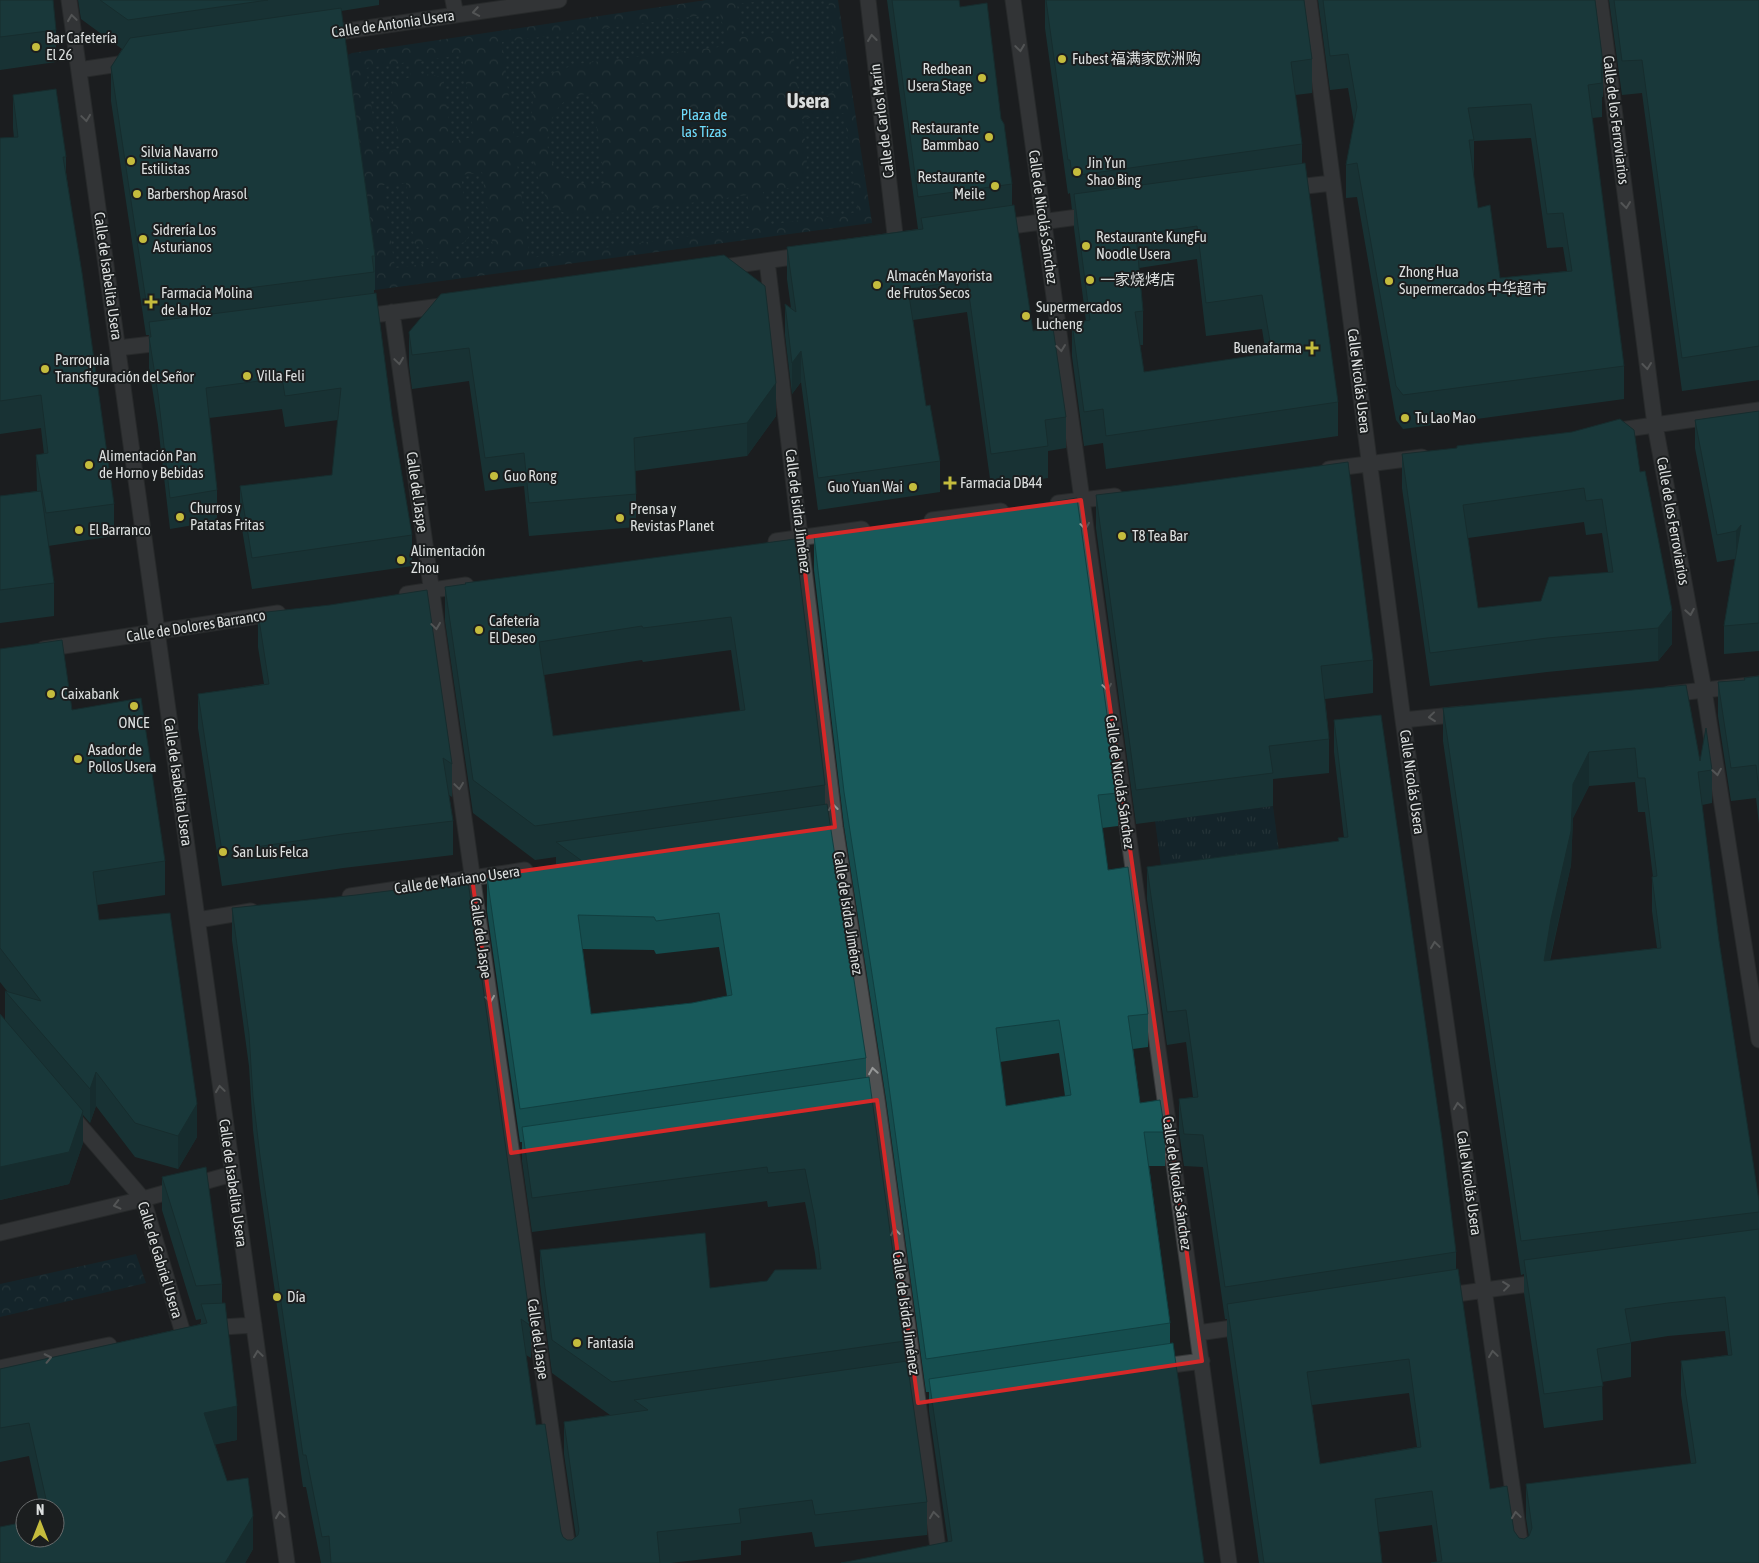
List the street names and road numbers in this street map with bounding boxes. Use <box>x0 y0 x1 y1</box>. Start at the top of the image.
street label: Calle de Antonia Usera <box>330 6 456 41</box>
street label: Calle de los Ferroviarios <box>1600 55 1633 185</box>
street label: Calle de Carlos Marín <box>866 63 897 179</box>
street label: Calle de Nicolás Sánchez <box>1026 149 1061 286</box>
street label: Calle de Isabelita Usera <box>91 211 126 341</box>
street label: Calle Nicolás Usera <box>1345 327 1374 434</box>
street label: Calle de Isidra Jiménez <box>782 448 815 574</box>
street label: Calle del Jaspe <box>403 450 432 534</box>
street label: Calle de los Ferroviarios <box>1654 456 1693 586</box>
street label: Calle de Dolores Barranco <box>125 606 267 645</box>
street label: Calle de Nicolás Sánchez <box>1103 714 1138 851</box>
street label: Calle de Isabelita Usera <box>161 717 196 847</box>
street label: Calle Nicolás Usera <box>1397 728 1428 835</box>
street label: Calle de Isidra Jiménez <box>830 850 867 976</box>
street label: Calle de Mariano Usera <box>393 862 521 897</box>
street label: Calle del Jaspe <box>467 896 496 980</box>
street label: Calle de Nicolás Sánchez <box>1160 1115 1195 1252</box>
street label: Calle de Isabelita Usera <box>216 1118 251 1248</box>
street label: Calle Nicolás Usera <box>1454 1129 1485 1236</box>
street label: Calle de Gabriel Usera <box>135 1199 186 1320</box>
street label: Calle de Isidra Jiménez <box>889 1250 924 1376</box>
street label: Calle del Jaspe <box>524 1297 553 1381</box>

